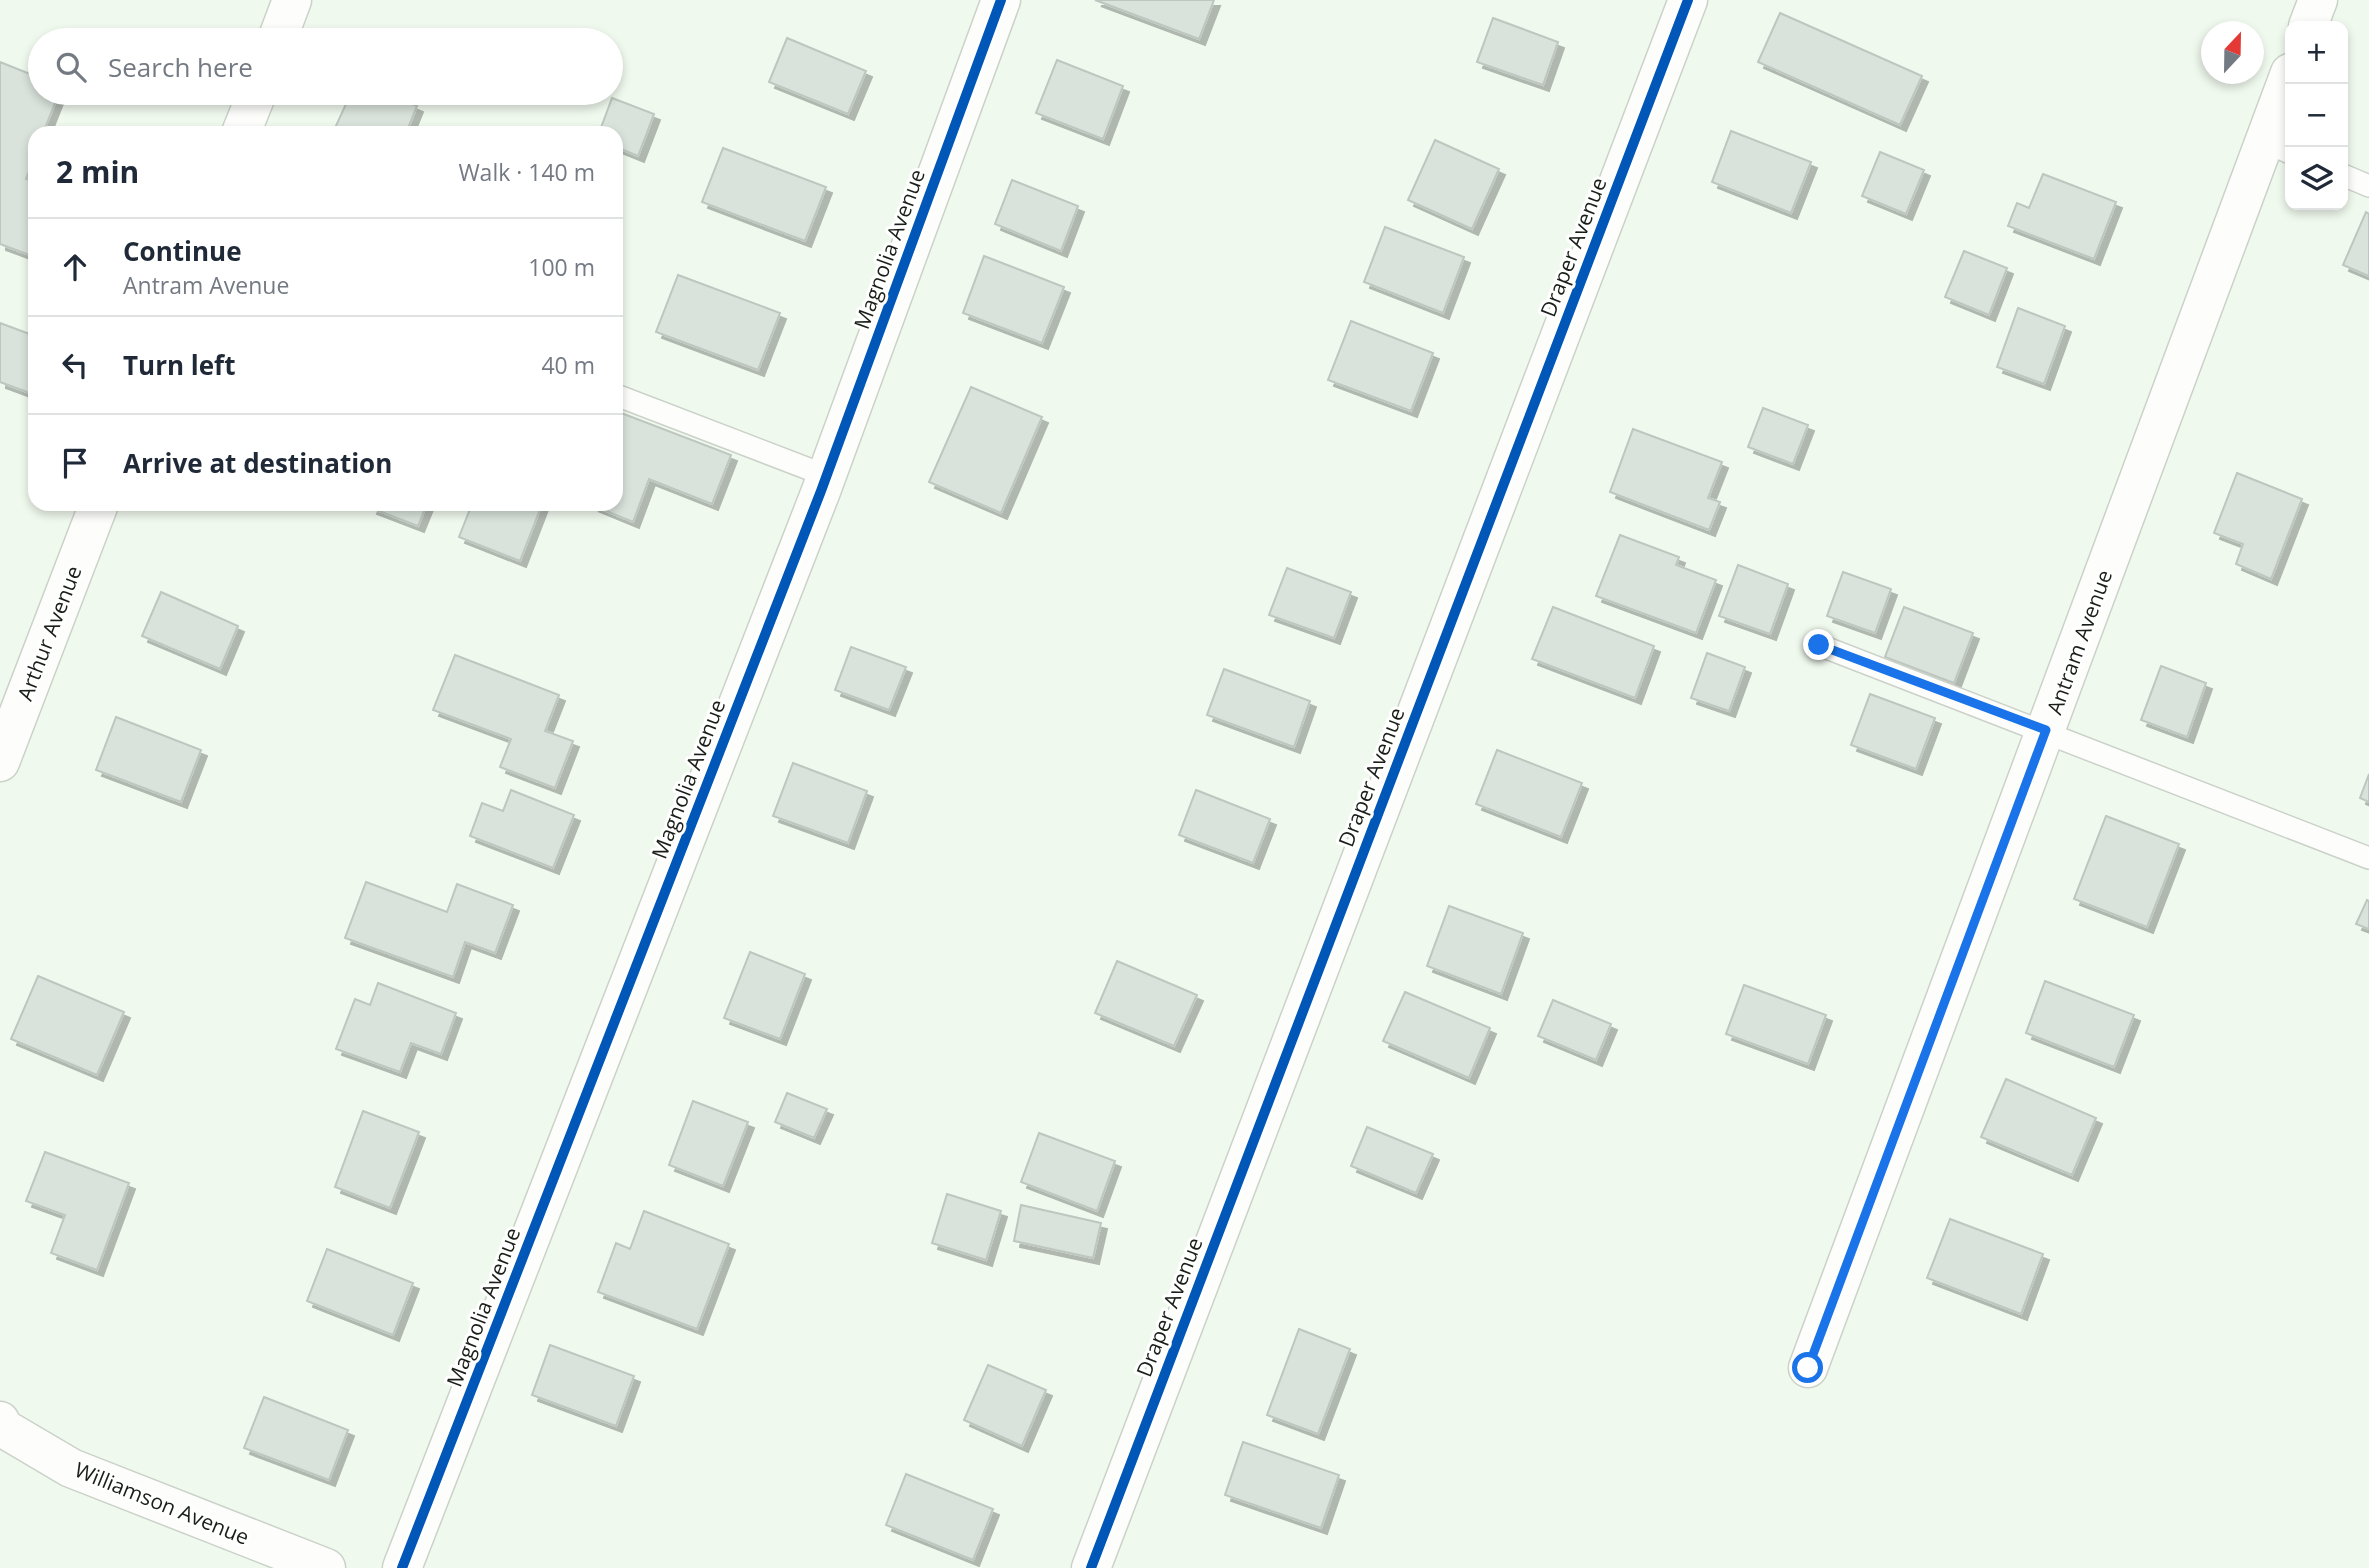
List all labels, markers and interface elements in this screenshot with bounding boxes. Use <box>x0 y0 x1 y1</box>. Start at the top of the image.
north arrow <box>2201 21 2264 84</box>
map controls <box>2285 21 2348 210</box>
button: + <box>2285 21 2348 84</box>
search box <box>28 28 623 105</box>
icon: search <box>52 48 90 86</box>
text: Search here <box>108 49 253 85</box>
button: − <box>2285 84 2348 147</box>
button: layers <box>2285 147 2348 210</box>
text: 2 min <box>56 151 139 192</box>
text: Walk · 140 m <box>458 156 595 188</box>
street label: Magnolia Avenue <box>847 165 931 333</box>
street label: Draper Avenue <box>1534 173 1612 321</box>
text: Continue <box>123 233 242 269</box>
icon: ahead <box>56 248 94 286</box>
text: 100 m <box>528 251 595 283</box>
text: Antram Avenue <box>123 269 289 301</box>
icon: left <box>56 346 94 384</box>
text: Turn left <box>123 347 235 383</box>
text: 40 m <box>541 349 595 381</box>
icon: arrive <box>56 444 94 482</box>
text: Arrive at destination <box>123 445 392 481</box>
street label: Arthur Avenue <box>10 562 88 704</box>
street label: Antram Avenue <box>2040 566 2118 718</box>
route end <box>1803 629 1834 660</box>
street label: Magnolia Avenue <box>645 695 731 863</box>
street label: Draper Avenue <box>1332 703 1410 851</box>
street label: Magnolia Avenue <box>440 1223 526 1391</box>
street label: Draper Avenue <box>1130 1233 1208 1381</box>
route start <box>1792 1352 1823 1383</box>
street label: Williamson Avenue <box>71 1455 253 1551</box>

